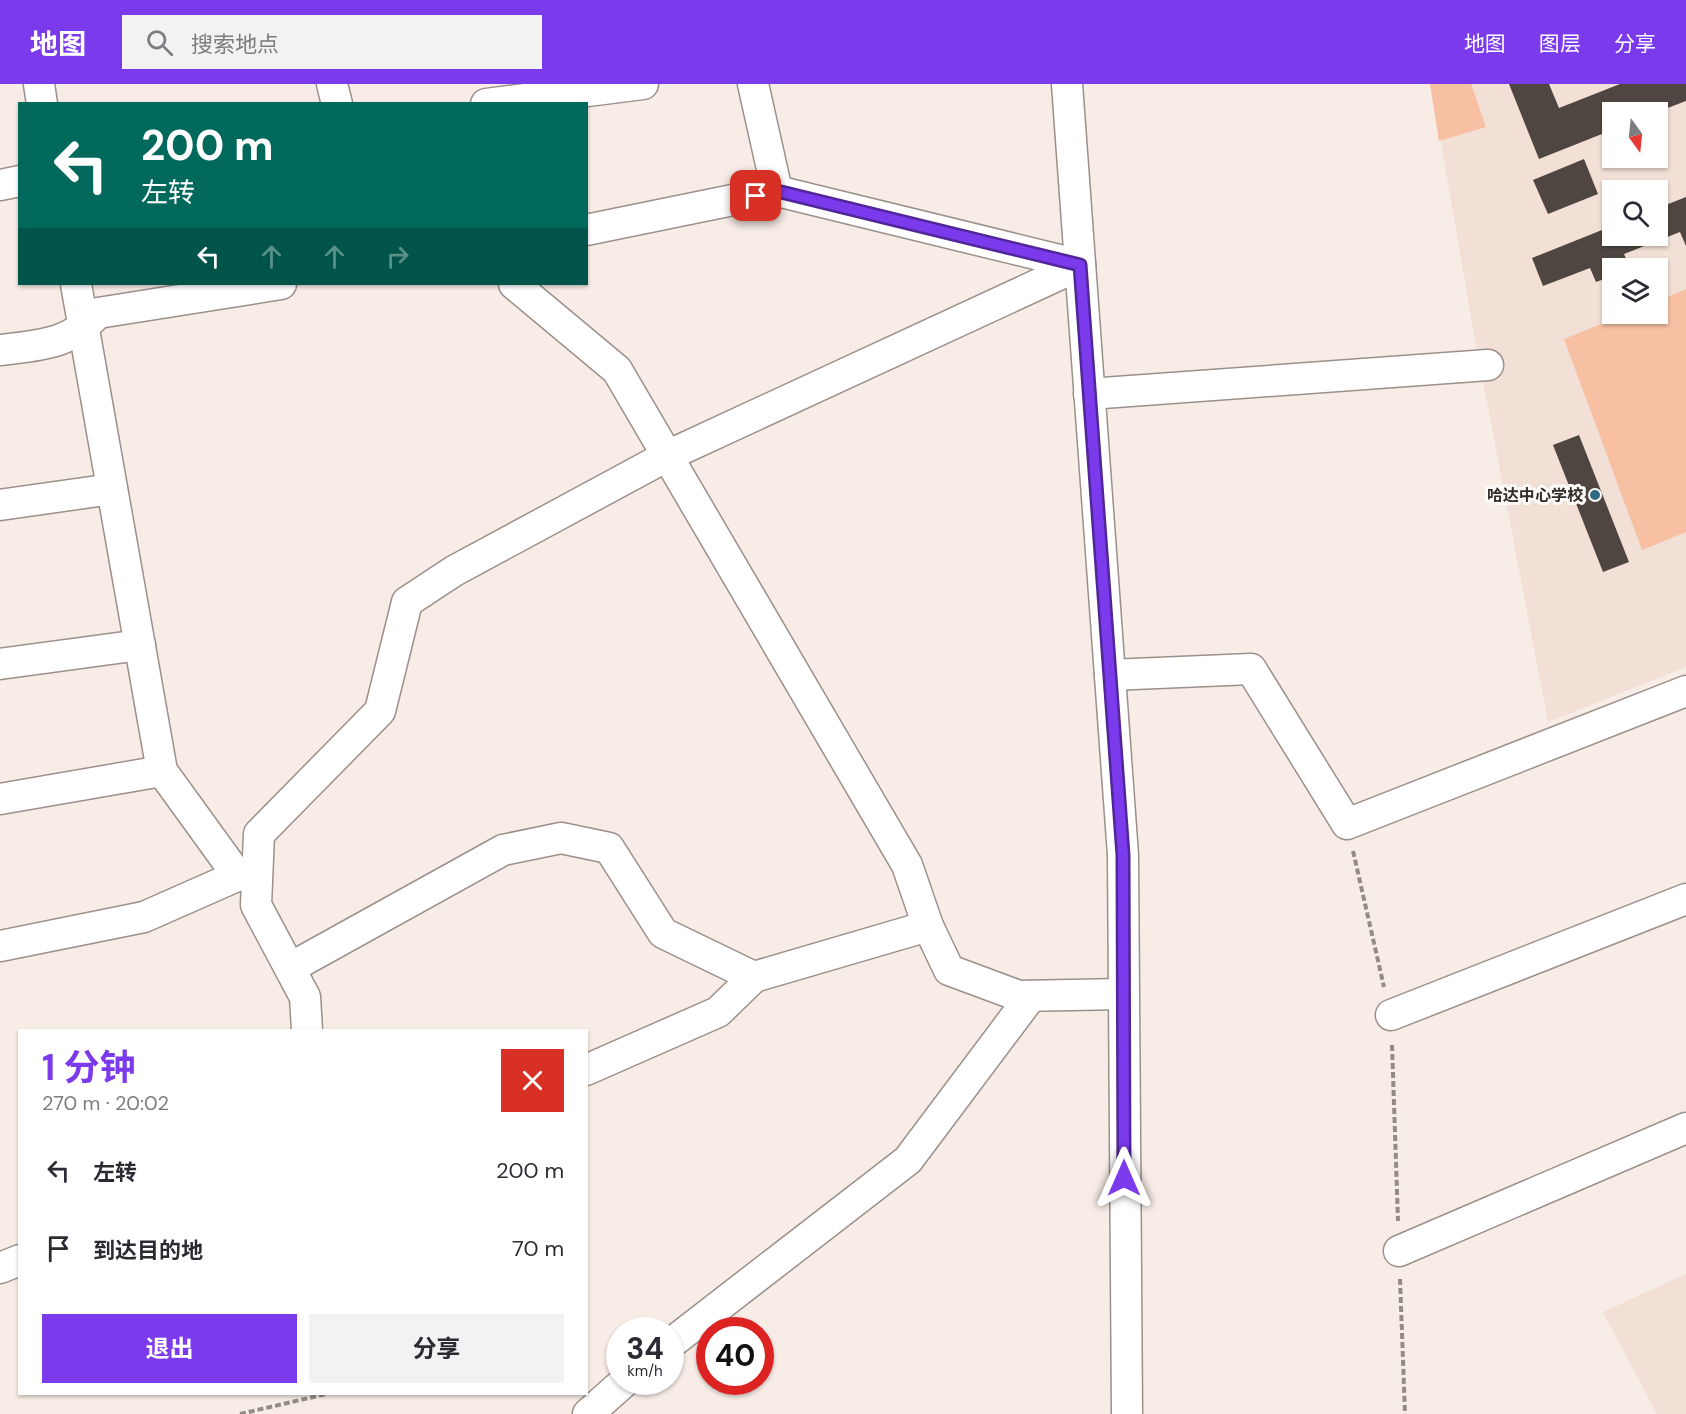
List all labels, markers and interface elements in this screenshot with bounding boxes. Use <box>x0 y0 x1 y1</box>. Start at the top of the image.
search box <box>122 15 542 69</box>
text: 地图 <box>30 26 86 63</box>
icon: search <box>143 26 176 59</box>
text: 搜索地点 <box>191 30 279 59</box>
text: 地图 <box>1464 30 1506 58</box>
text: 图层 <box>1539 30 1581 58</box>
text: 分享 <box>1614 30 1656 58</box>
north arrow <box>1602 102 1668 168</box>
map controls <box>1602 102 1668 324</box>
text: 200 m <box>141 118 274 173</box>
icon: left <box>42 126 120 204</box>
pin <box>730 170 781 221</box>
text: 左转 <box>141 175 195 210</box>
icon: arrive <box>739 179 772 212</box>
button: search <box>1602 180 1668 246</box>
icon: left <box>192 240 225 273</box>
icon: ahead <box>255 240 288 273</box>
icon: ahead <box>318 240 351 273</box>
icon: right <box>381 240 414 273</box>
button: layers <box>1602 258 1668 324</box>
place label: 哈达中心学校 <box>1487 485 1584 506</box>
marker: 哈达中心学校 <box>1588 488 1602 502</box>
text: 1 分钟 <box>42 1044 136 1091</box>
button: close <box>501 1049 564 1112</box>
text: 270 m · 20:02 <box>42 1090 169 1116</box>
position arrow <box>1092 1146 1156 1210</box>
icon: left <box>42 1154 75 1187</box>
text: 200 m <box>496 1156 564 1185</box>
text: 左转 <box>93 1158 137 1187</box>
icon: arrive <box>42 1232 75 1265</box>
text: 70 m <box>512 1234 564 1263</box>
text: 到达目的地 <box>93 1236 203 1265</box>
button: 退出 <box>42 1314 297 1383</box>
button: 分享 <box>309 1314 564 1383</box>
speed limit sign: 40 <box>696 1317 774 1395</box>
text: 34 <box>626 1329 664 1368</box>
text: km/h <box>627 1361 663 1381</box>

